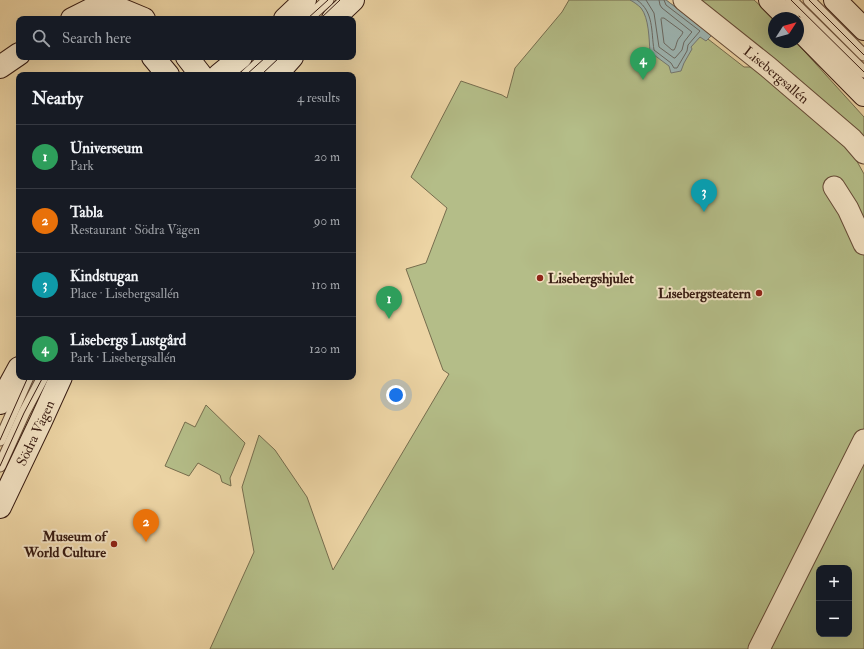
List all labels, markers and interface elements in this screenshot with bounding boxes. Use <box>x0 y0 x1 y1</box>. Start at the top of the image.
north arrow <box>768 12 804 48</box>
search box <box>16 16 356 60</box>
icon: search <box>30 27 52 49</box>
text: Search here <box>62 29 131 48</box>
street label: Lisebergsallén <box>740 43 812 107</box>
pin: 4 <box>630 47 656 80</box>
text: Nearby <box>32 88 83 109</box>
text: 4 results <box>297 90 340 106</box>
text: Universeum <box>70 139 143 158</box>
text: 1 <box>43 149 47 165</box>
text: 20 m <box>314 149 340 165</box>
text: Park <box>70 158 94 174</box>
pin: 3 <box>691 179 717 212</box>
text: Tabla <box>70 203 103 222</box>
text: 2 <box>42 213 48 229</box>
text: 90 m <box>314 213 340 229</box>
text: Restaurant · Södra Vägen <box>70 222 200 238</box>
text: Kindstugan <box>70 267 139 286</box>
place label: Lisebergshjulet <box>548 270 634 288</box>
marker: Lisebergshjulet <box>535 273 545 283</box>
text: 3 <box>43 277 48 293</box>
text: 110 m <box>311 277 340 293</box>
place label: Lisebergsteatern <box>658 285 752 303</box>
text: Place · Lisebergsallén <box>70 286 179 302</box>
pin: 1 <box>376 286 402 319</box>
marker: Lisebergsteatern <box>754 288 764 298</box>
text: Lisebergs Lustgård <box>70 331 186 350</box>
text: 4 <box>41 341 49 357</box>
text: 120 m <box>309 341 340 357</box>
text: Park · Lisebergsallén <box>70 350 176 366</box>
your location <box>386 385 406 405</box>
street label: Södra Vägen <box>13 398 58 469</box>
pin: 2 <box>133 509 159 542</box>
place label: Museum of World Culture <box>23 528 108 561</box>
marker: Museum of World Culture <box>109 539 119 549</box>
map controls <box>816 565 852 637</box>
button: + <box>816 565 852 601</box>
button: − <box>816 601 852 637</box>

